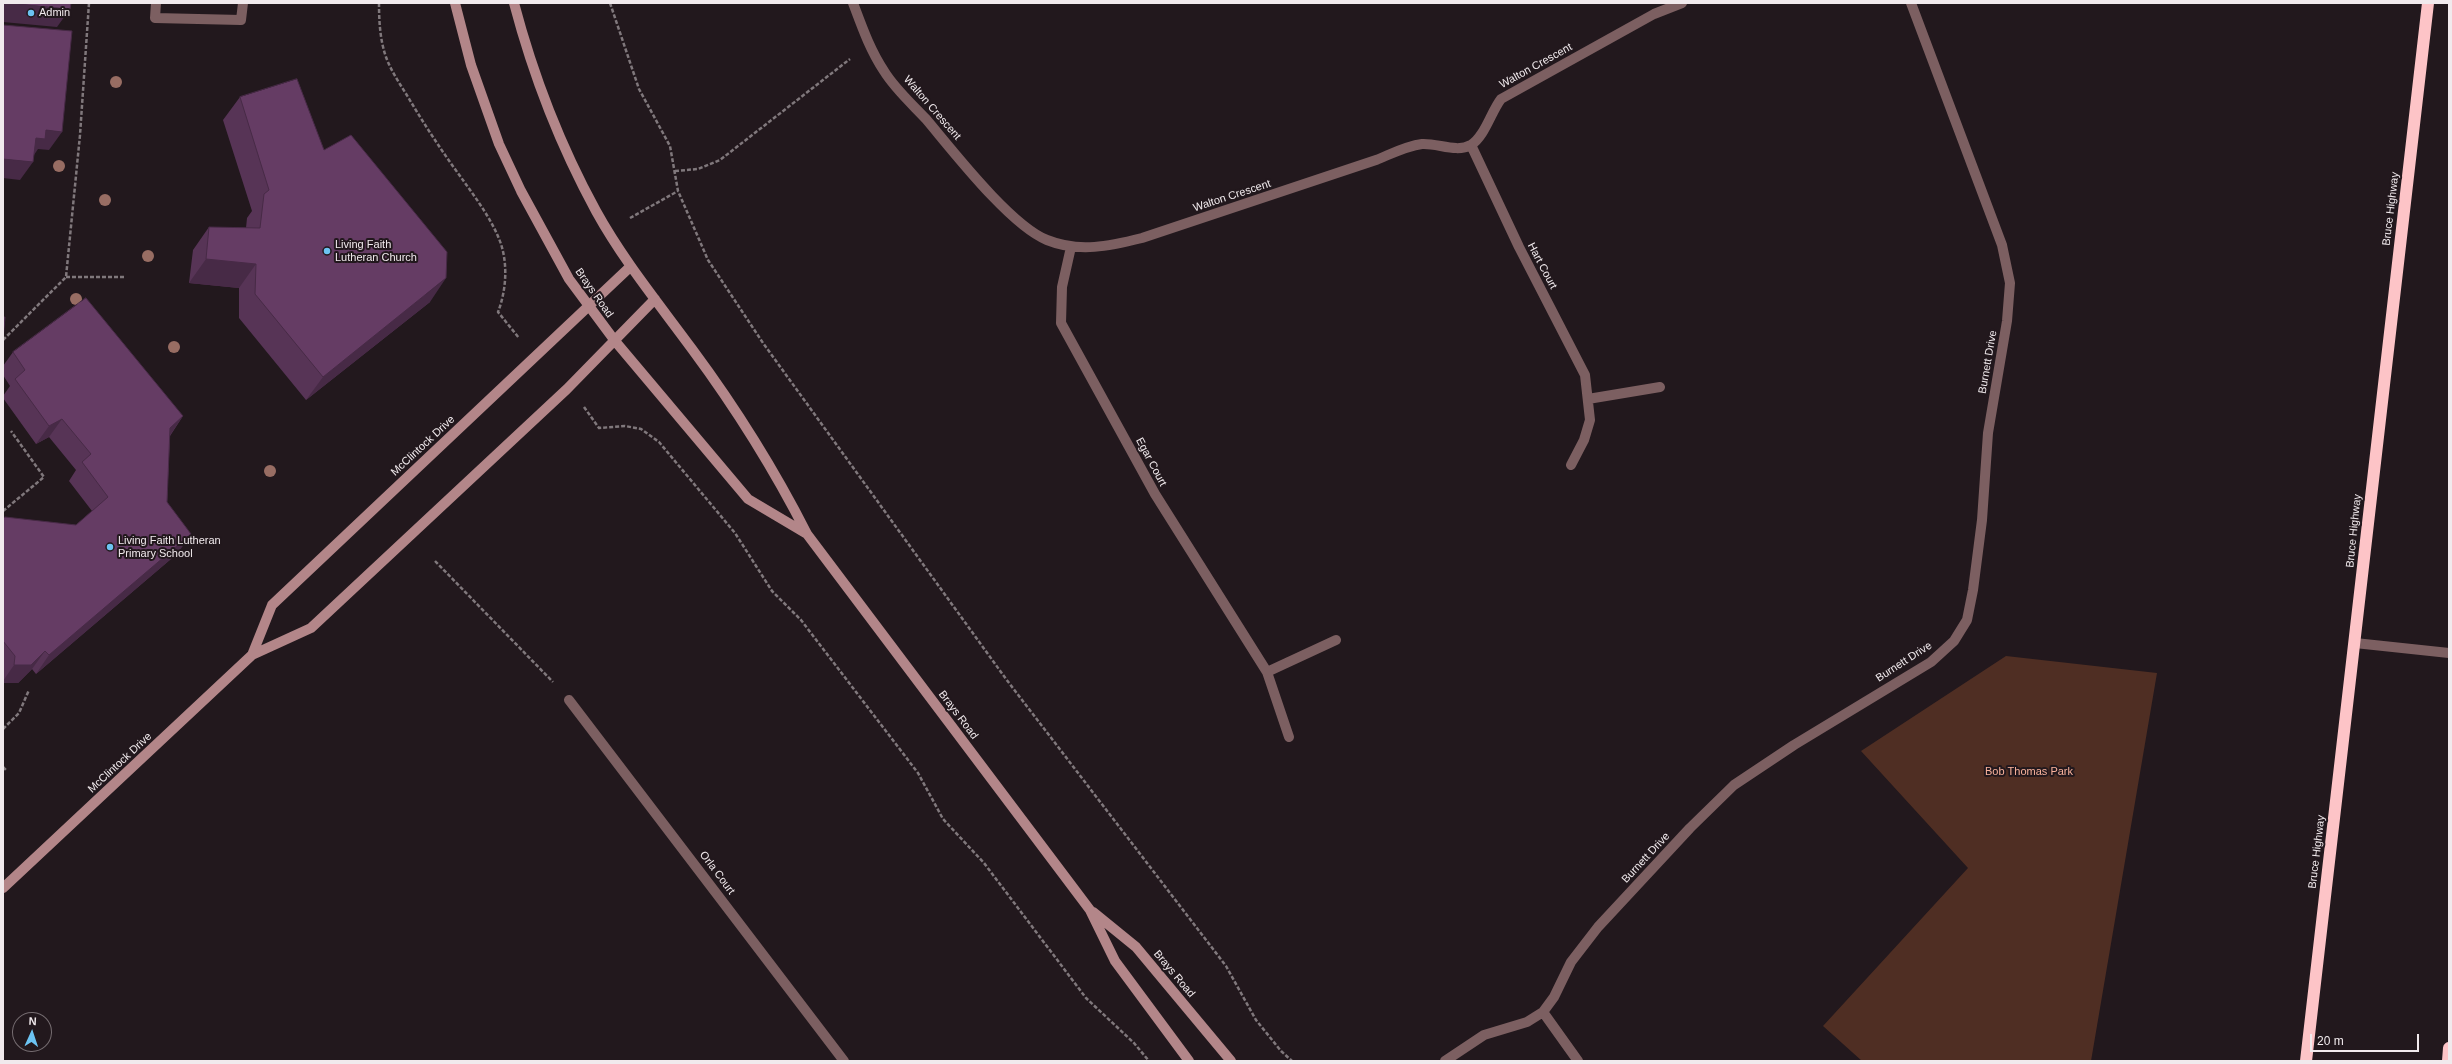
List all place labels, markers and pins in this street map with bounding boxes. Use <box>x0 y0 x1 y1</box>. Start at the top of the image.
place label: Admin <box>39 6 70 20</box>
marker: Admin <box>26 8 36 18</box>
place label: Living Faith Lutheran Church <box>335 238 417 264</box>
marker: Living Faith Lutheran Church <box>322 246 332 256</box>
place label: Living Faith Lutheran Primary School <box>118 534 221 560</box>
marker: Living Faith Lutheran Primary School <box>105 542 115 552</box>

